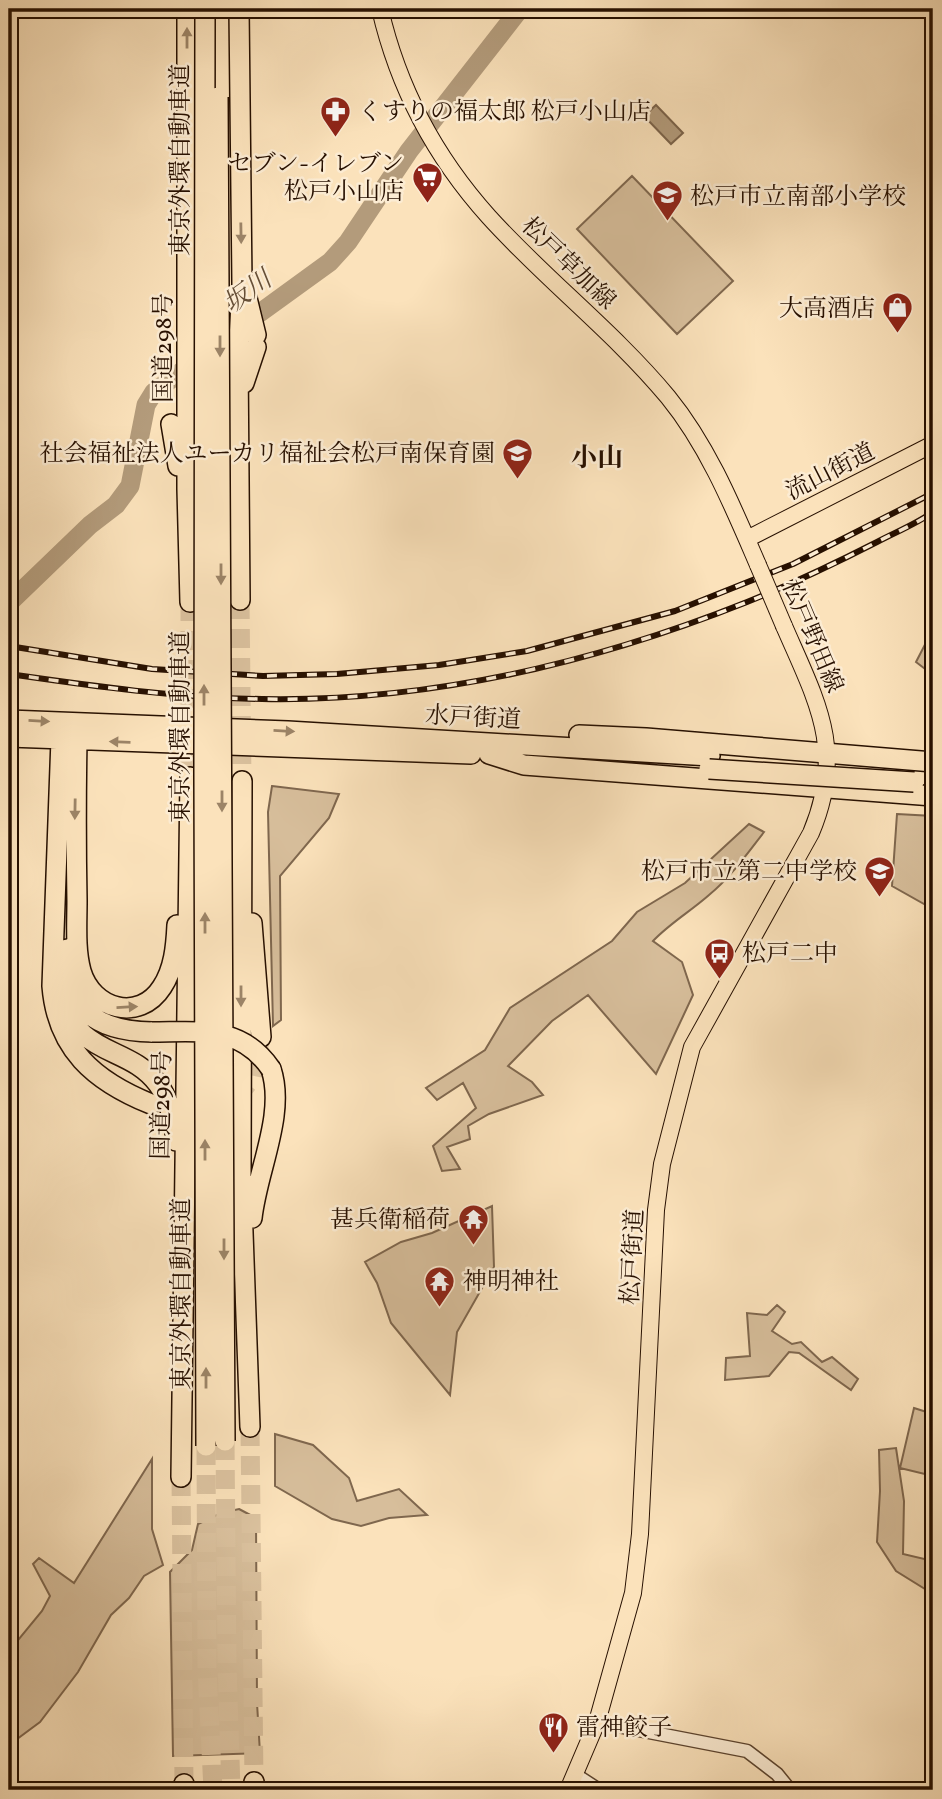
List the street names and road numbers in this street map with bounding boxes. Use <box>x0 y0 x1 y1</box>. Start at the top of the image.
street label: 東京外環自動車道 <box>165 64 199 256</box>
street label: 松戸草加線 <box>513 211 623 318</box>
street label: 国道298号 <box>148 293 182 403</box>
street label: 流山街道 <box>780 436 881 510</box>
street label: 松戸野田線 <box>772 575 850 699</box>
street label: 東京外環自動車道 <box>165 631 199 823</box>
street label: 水戸街道 <box>424 700 522 738</box>
street label: 国道298号 <box>145 1050 181 1160</box>
street label: 東京外環自動車道 <box>166 1198 200 1390</box>
street label: 松戸街道 <box>615 1208 653 1306</box>

